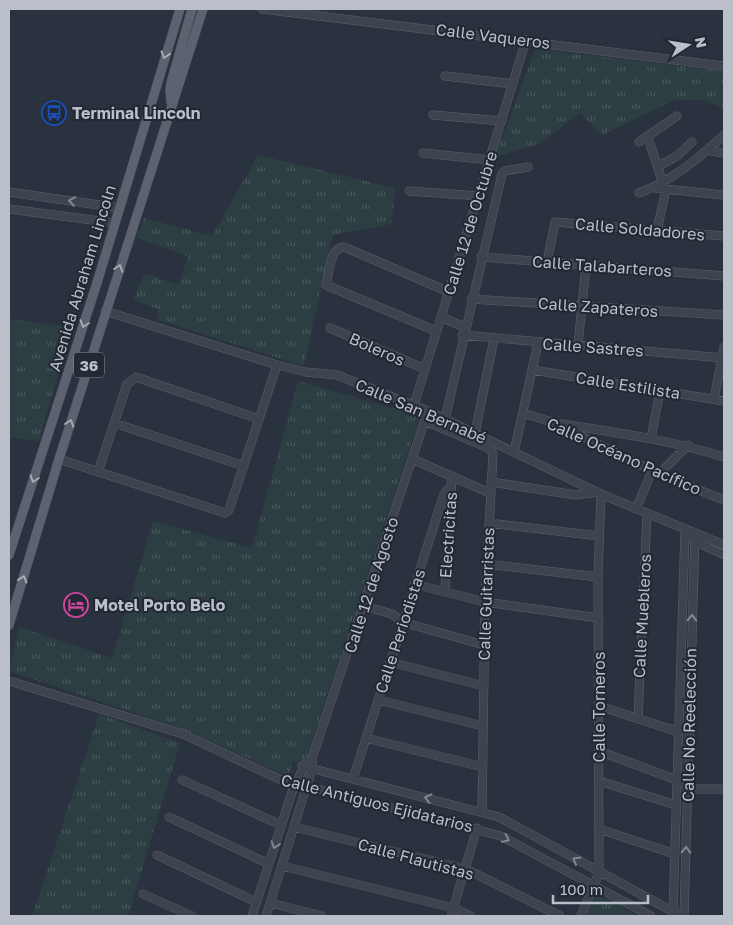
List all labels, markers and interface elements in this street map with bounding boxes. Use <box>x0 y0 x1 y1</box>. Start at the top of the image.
street label: Calle Vaqueros <box>435 19 551 53</box>
north arrow <box>663 20 713 70</box>
text: N <box>692 35 711 49</box>
one-way arrow <box>161 51 171 59</box>
bus stop icon: Terminal Lincoln <box>41 100 67 126</box>
place label: Terminal Lincoln <box>72 103 201 123</box>
street label: Calle 12 de Octubre <box>439 149 501 297</box>
street label: Avenida Abraham Lincoln <box>44 182 120 374</box>
one-way arrow <box>67 196 75 207</box>
street label: Calle Soldadores <box>574 213 706 245</box>
street label: Calle Talabarteros <box>531 251 673 281</box>
one-way arrow <box>114 265 124 273</box>
street label: Calle Zapateros <box>537 293 659 321</box>
one-way arrow <box>79 320 89 328</box>
street label: Boleros <box>346 328 408 370</box>
street label: Calle Sastres <box>542 333 644 361</box>
road number: 36 <box>74 352 104 378</box>
street label: Calle Estilista <box>574 367 682 403</box>
street label: Calle San Bernabé <box>352 374 490 448</box>
street label: Calle Océano Pacífico <box>544 413 704 499</box>
one-way arrow <box>64 419 74 428</box>
one-way arrow <box>29 474 39 483</box>
street label: Electricitas <box>435 491 461 579</box>
street label: Calle 12 de Agosto <box>340 514 402 656</box>
street label: Calle Guitarristas <box>474 527 498 661</box>
street label: Calle Muebleros <box>629 553 655 679</box>
street label: Calle Periodistas <box>370 566 430 696</box>
one-way arrow <box>17 575 27 583</box>
hotel icon: Motel Porto Belo <box>63 592 89 618</box>
place label: Motel Porto Belo <box>94 595 226 615</box>
one-way arrow <box>687 613 697 621</box>
street label: Calle No Reelección <box>678 648 700 802</box>
street label: Calle Torneros <box>589 652 609 762</box>
street label: Calle Antiguos Ejidatarios <box>279 769 475 837</box>
one-way arrow <box>423 793 432 804</box>
one-way arrow <box>500 832 509 842</box>
street label: Calle Flautistas <box>356 834 476 884</box>
one-way arrow <box>270 841 280 849</box>
one-way arrow <box>681 846 691 854</box>
one-way arrow <box>573 856 582 866</box>
scale bar <box>553 872 648 904</box>
text: 100 m <box>560 880 603 898</box>

